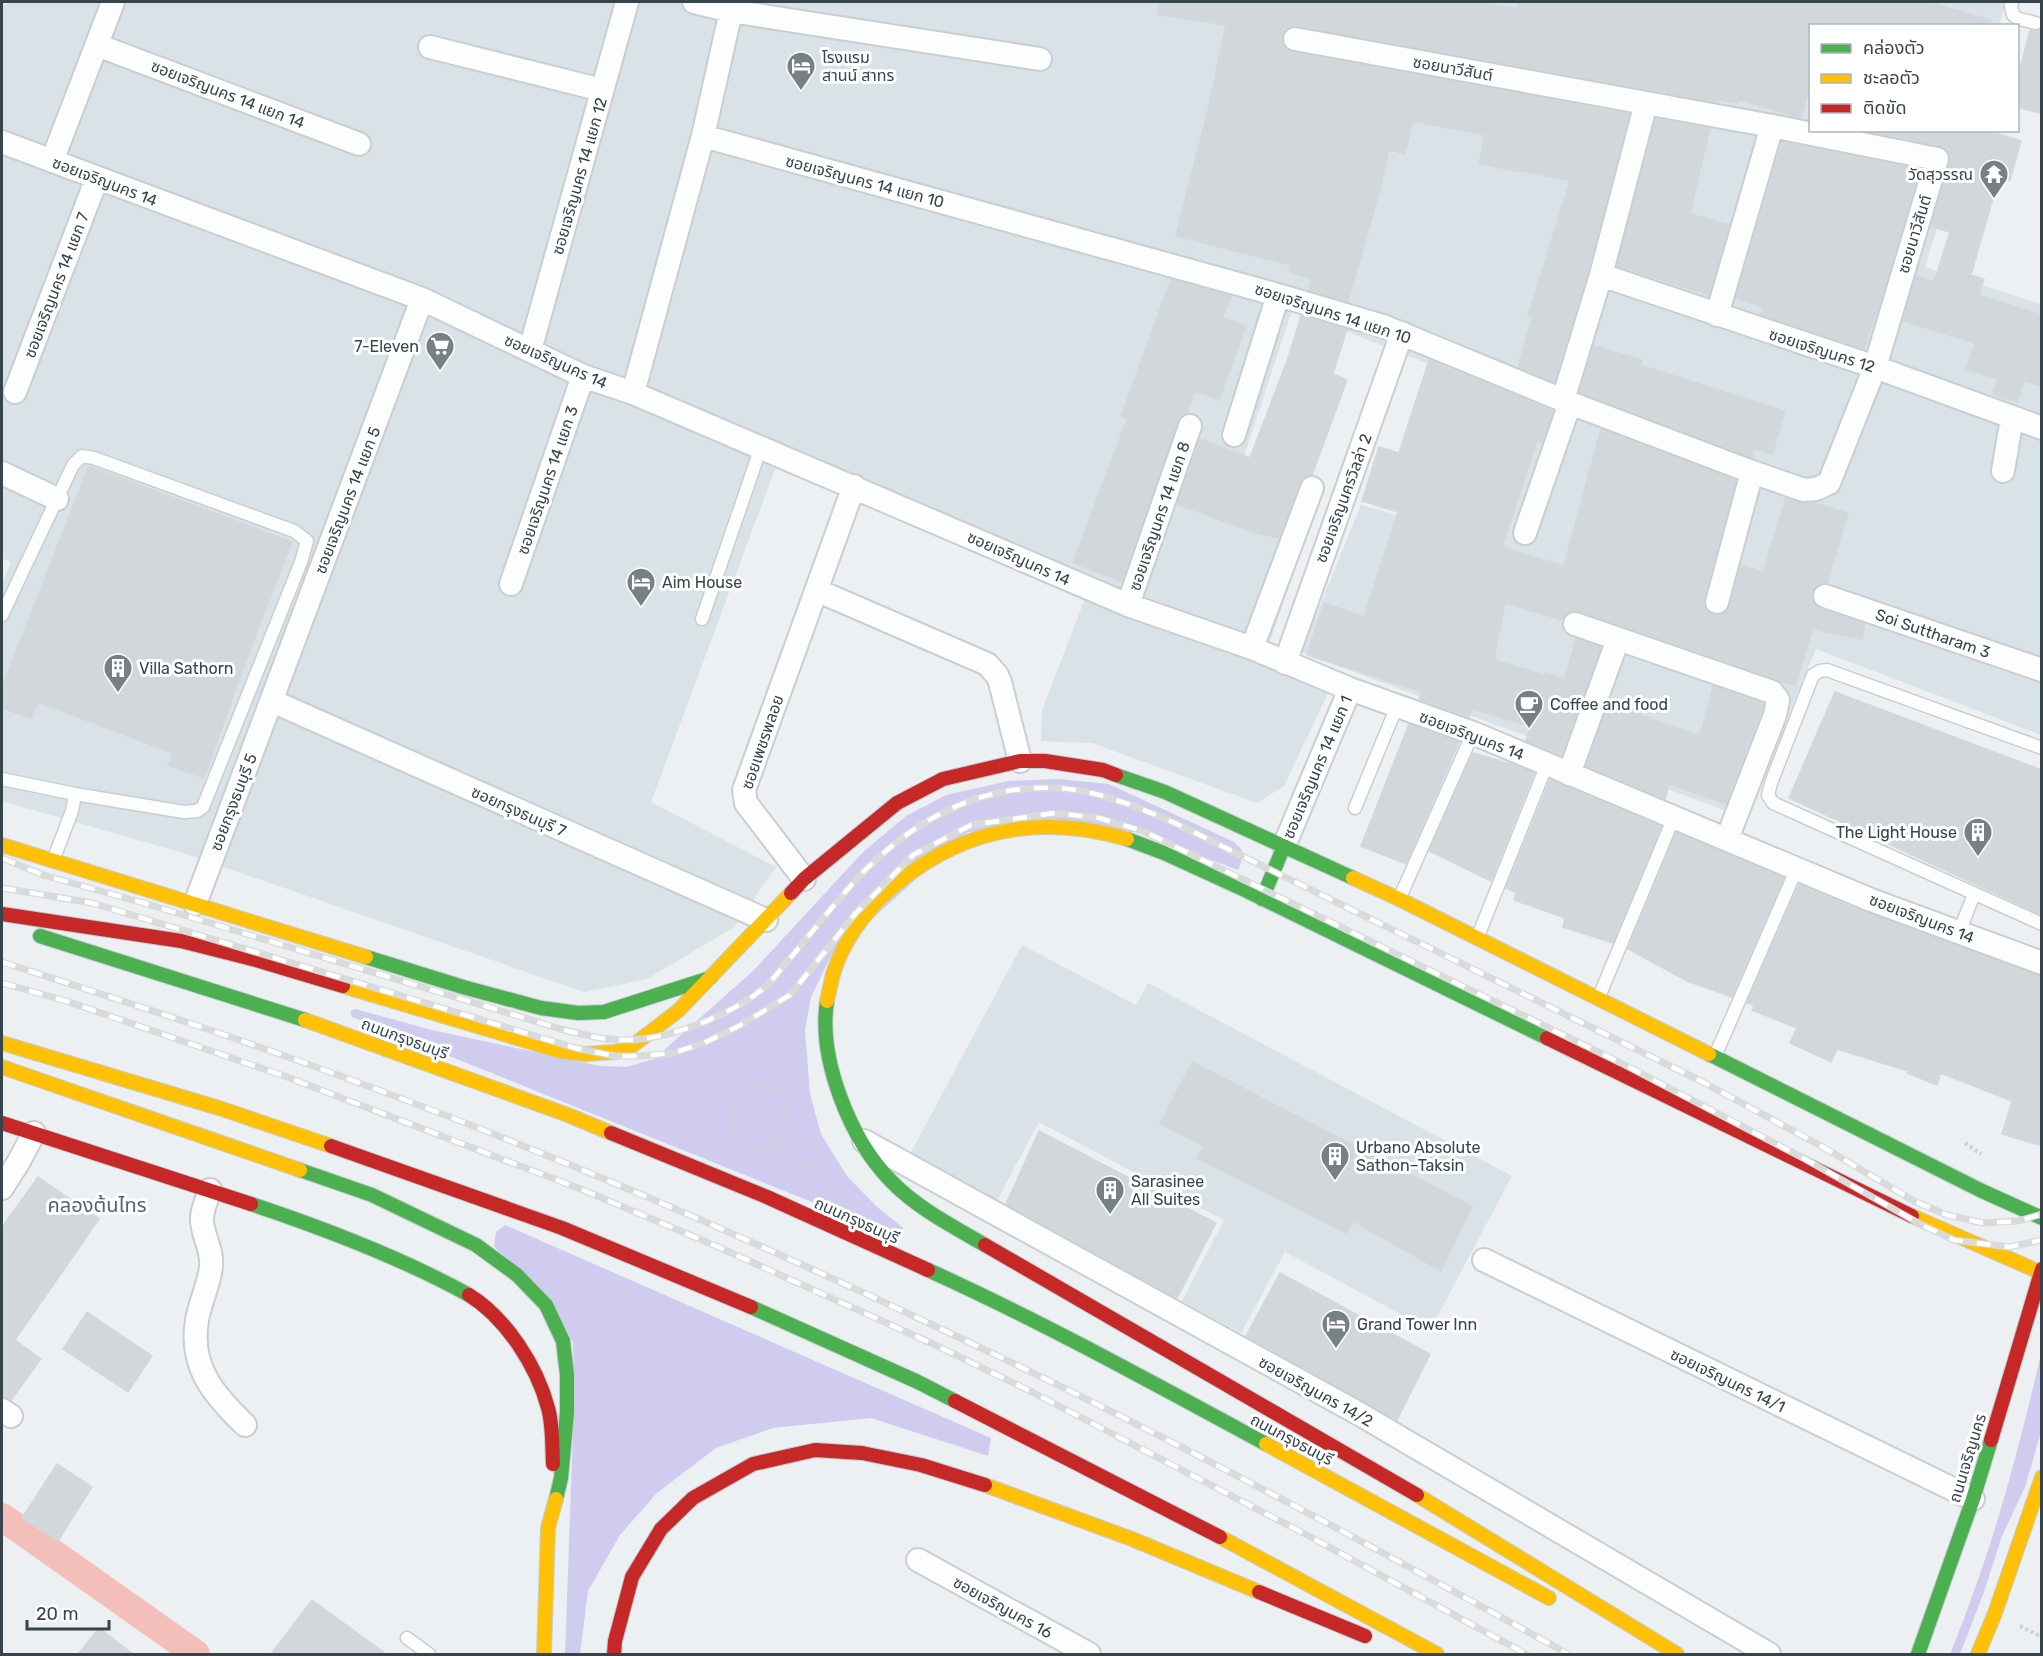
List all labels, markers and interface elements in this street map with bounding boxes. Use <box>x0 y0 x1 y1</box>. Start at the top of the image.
legend <box>1809 24 2019 132</box>
text: คล่องตัว <box>1863 37 1925 59</box>
place label: โรงแรม สานน์ สาทร <box>822 48 895 85</box>
hotel icon: โรงแรม สานน์ สาทร <box>785 50 817 92</box>
street label: ซอยนาวีสันต์ <box>1411 52 1494 85</box>
street label: ซอยเจริญนคร 14 แยก 14 <box>148 56 307 133</box>
text: ชะลอตัว <box>1863 67 1920 89</box>
street label: ซอยเจริญนคร 14 แยก 12 <box>548 95 611 257</box>
text: ติดขัด <box>1863 97 1906 119</box>
street label: ซอยเจริญนคร 14 แยก 10 <box>783 151 946 212</box>
street label: ซอยเจริญนคร 14 <box>50 153 160 210</box>
temple icon: วัดสุวรรณ <box>1978 158 2010 200</box>
place label: วัดสุวรรณ <box>1908 165 1973 184</box>
street label: ซอยนาวีสันต์ <box>1894 193 1935 276</box>
street label: ซอยเจริญนคร 14 แยก 7 <box>20 210 93 361</box>
street label: ซอยเจริญนคร 14 แยก 10 <box>1252 279 1413 348</box>
street label: ซอยเจริญนคร 12 <box>1766 324 1877 377</box>
supermarket icon: 7-Eleven <box>424 330 456 372</box>
street label: ซอยเจริญนคร 14 <box>501 330 610 393</box>
place label: 7-Eleven <box>354 337 419 356</box>
street label: ซอยเจริญนคร 14 แยก 3 <box>513 403 582 557</box>
street label: ซอยเจริญนคร 14 แยก 5 <box>311 424 384 576</box>
street label: ซอยเจริญนครวิลล่า 2 <box>1311 431 1376 565</box>
street label: ซอยเจริญนคร 14 แยก 8 <box>1125 439 1194 593</box>
street label: ซอยเจริญนคร 14 <box>964 527 1073 590</box>
hotel icon: Aim House <box>625 566 657 608</box>
place label: Aim House <box>662 573 742 592</box>
street label: Soi Suttharam 3 <box>1873 605 1993 662</box>
building icon: Villa Sathorn <box>102 652 134 694</box>
place label: Villa Sathorn <box>139 659 234 678</box>
cafe icon: Coffee and food <box>1513 688 1545 730</box>
street label: ซอยเพชรพลอย <box>737 692 788 792</box>
street label: ซอยเจริญนคร 14 แยก 1 <box>1279 693 1356 841</box>
place label: Coffee and food <box>1550 695 1668 714</box>
street label: ซอยเจริญนคร 14 <box>1417 707 1527 764</box>
street label: ซอยกรุงธนบุรี 5 <box>206 751 261 854</box>
street label: ซอยกรุงธนบุรี 7 <box>468 782 569 841</box>
building icon: The Light House <box>1962 816 1994 858</box>
place label: The Light House <box>1836 823 1957 842</box>
street label: ซอยเจริญนคร 14 <box>1867 890 1977 947</box>
street label: ถนนกรุงธนบุรี <box>359 1014 451 1063</box>
place label: Urbano Absolute Sathon–Taksin <box>1356 1138 1480 1175</box>
building icon: Urbano Absolute Sathon–Taksin <box>1319 1140 1351 1182</box>
place label: Sarasinee All Suites <box>1131 1172 1204 1209</box>
building icon: Sarasinee All Suites <box>1094 1174 1126 1216</box>
district label: คลองต้นไทร <box>48 1193 146 1217</box>
street label: ถนนกรุงธนบุรี <box>811 1193 903 1248</box>
hotel icon: Grand Tower Inn <box>1320 1308 1352 1350</box>
place label: Grand Tower Inn <box>1357 1315 1477 1334</box>
street label: ซอยเจริญนคร 14/1 <box>1667 1344 1788 1416</box>
street label: ซอยเจริญนคร 14/2 <box>1255 1352 1376 1431</box>
street label: ถนนกรุงธนบุรี <box>1247 1410 1337 1469</box>
street label: ถนนเจริญนคร <box>1945 1411 1990 1505</box>
street label: ซอยเจริญนคร 16 <box>950 1572 1056 1643</box>
scale bar <box>27 1593 110 1631</box>
text: 20 m <box>36 1603 78 1625</box>

